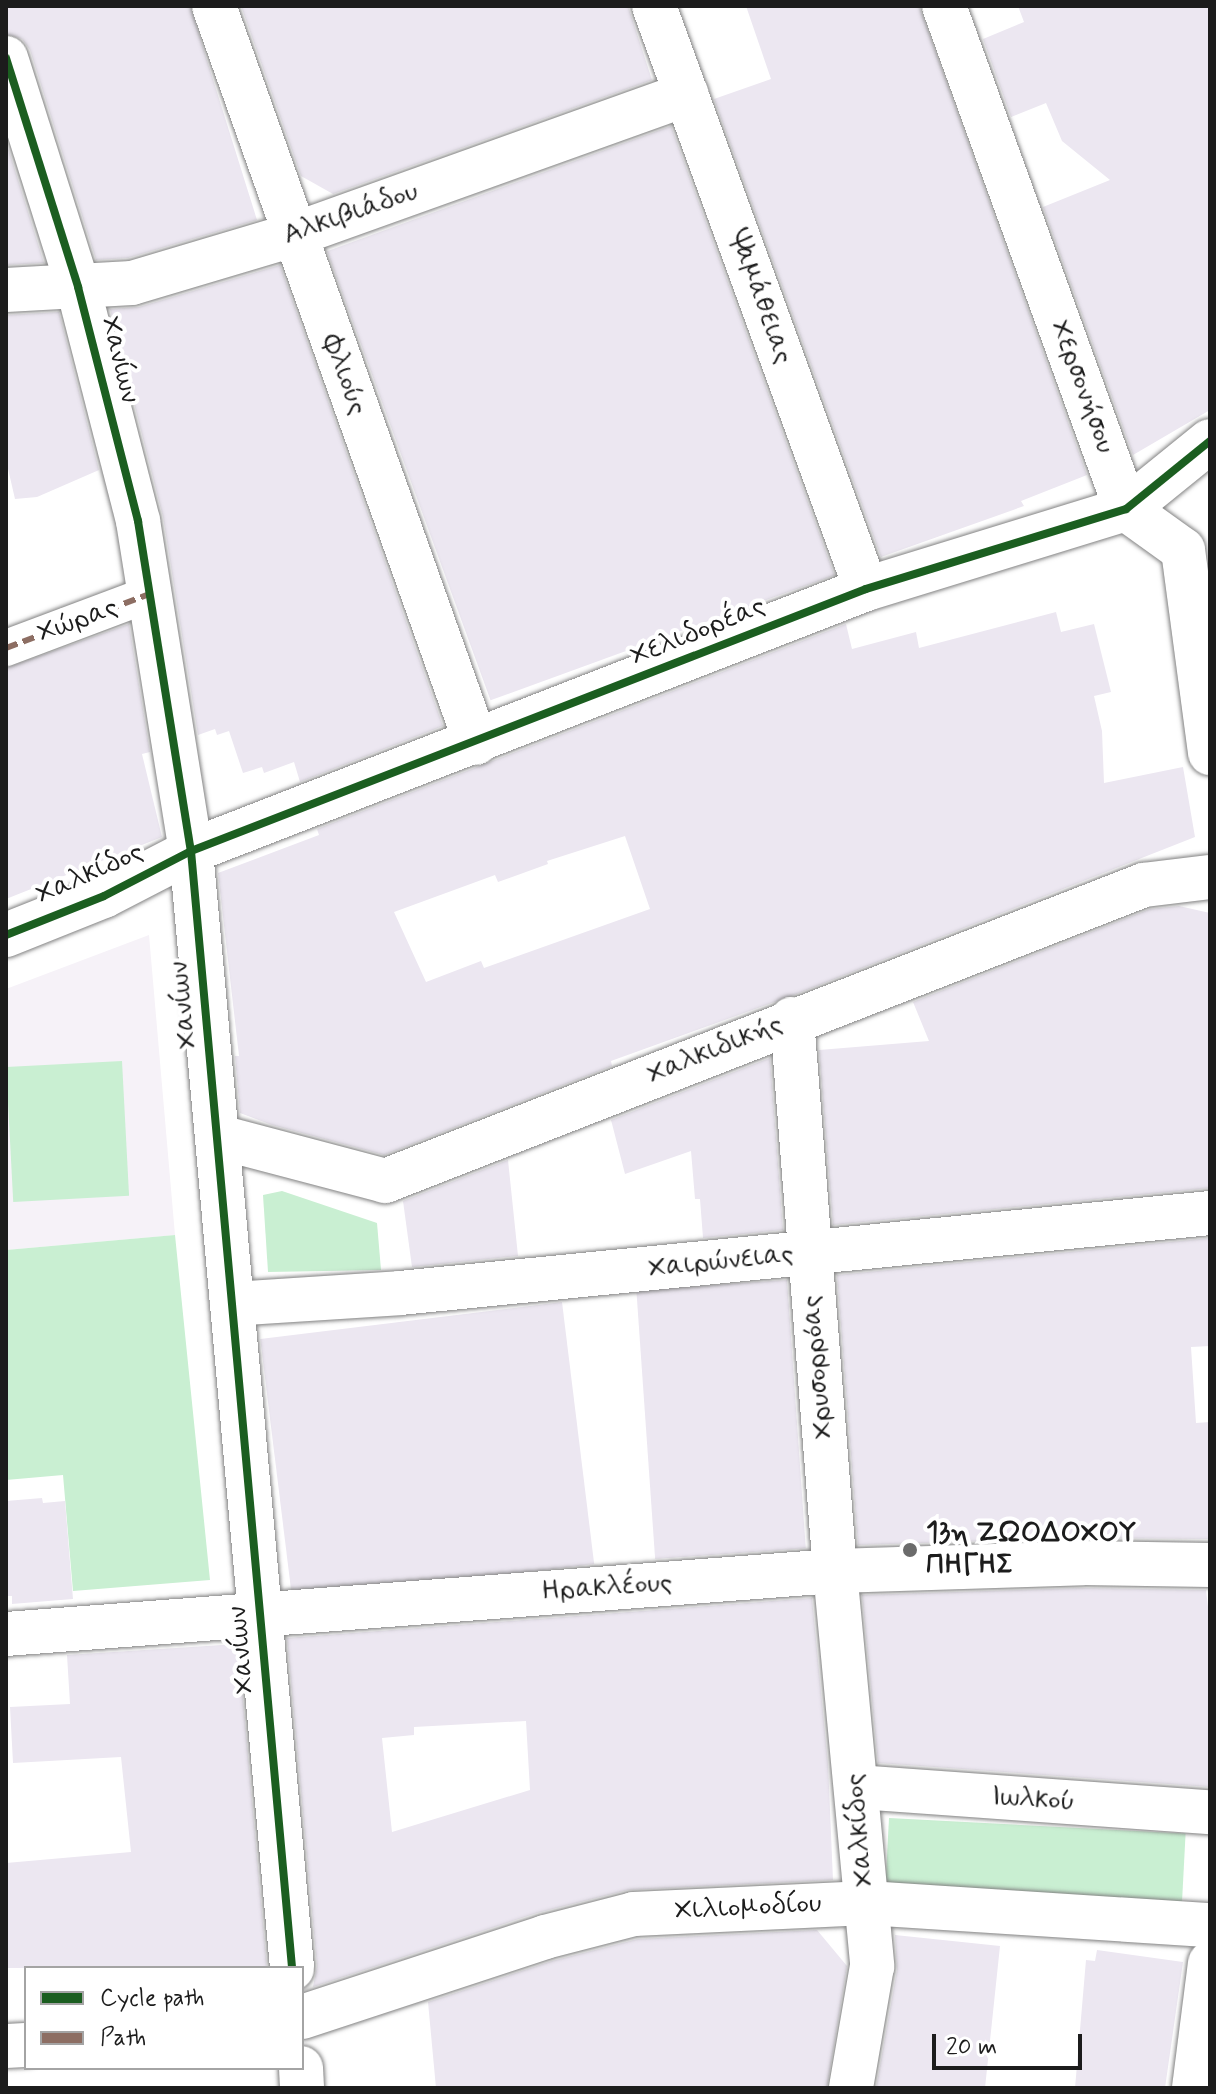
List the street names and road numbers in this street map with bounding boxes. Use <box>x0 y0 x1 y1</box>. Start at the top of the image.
street label: Αλκιβιάδου <box>279 175 423 253</box>
street label: Ψαμάθειας <box>720 225 800 369</box>
street label: Χανίων <box>92 313 146 407</box>
street label: Χερσονήσου <box>1042 316 1122 458</box>
street label: Φλιούς <box>314 330 374 420</box>
street label: Χελιδορέας <box>626 590 770 674</box>
street label: Χώρας <box>33 591 123 651</box>
street label: Χαλκίδος <box>31 835 149 913</box>
street label: Χανίων <box>163 959 205 1051</box>
street label: Χαλκιδικής <box>642 1008 788 1092</box>
street label: Χαιρώνειας <box>647 1238 795 1286</box>
street label: Χρυσορρόας <box>795 1294 841 1440</box>
street label: Ηρακλέους <box>541 1567 673 1609</box>
street label: Χανίων <box>221 1605 263 1695</box>
street label: Χαλκίδος <box>838 1772 882 1888</box>
street label: Ιωλκού <box>990 1780 1076 1820</box>
street label: Χιλιομοδίου <box>674 1887 822 1929</box>

